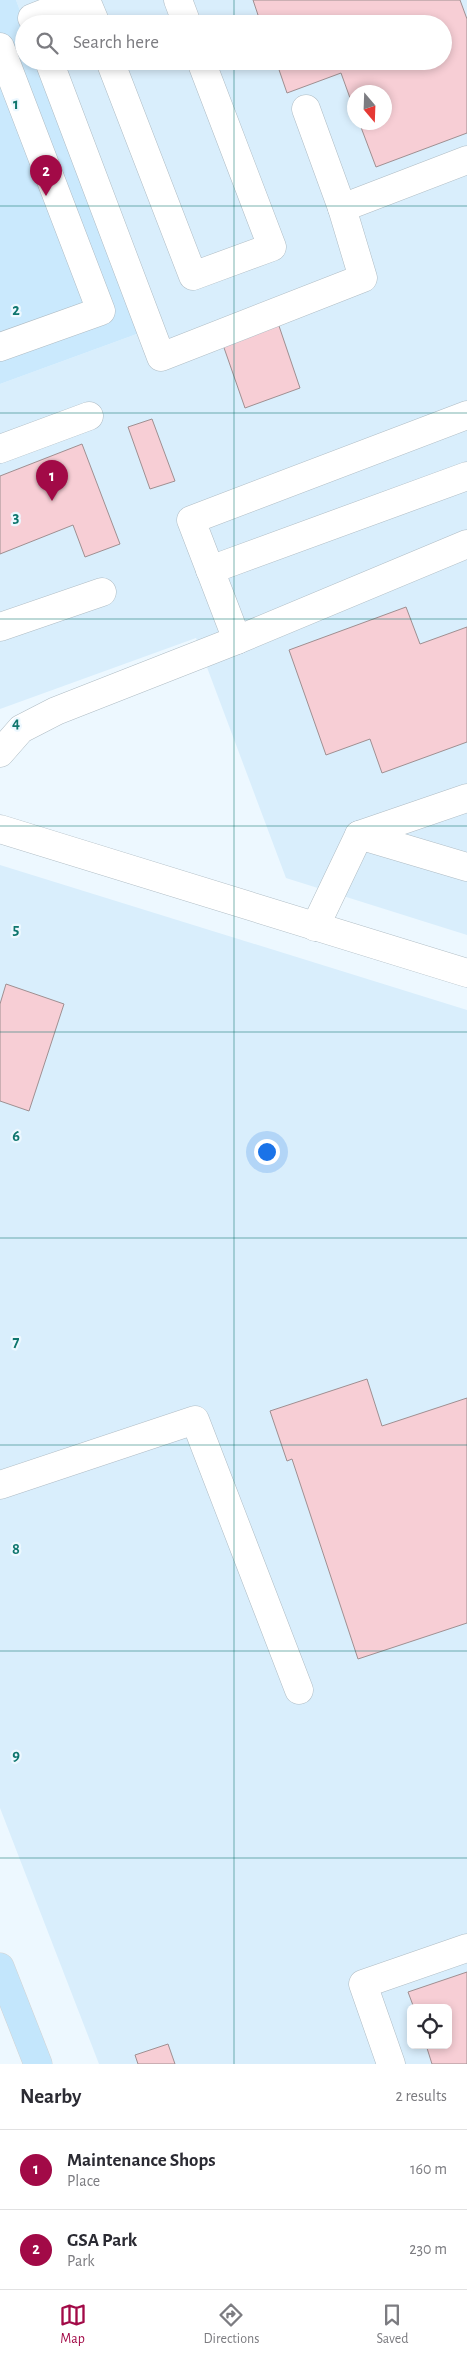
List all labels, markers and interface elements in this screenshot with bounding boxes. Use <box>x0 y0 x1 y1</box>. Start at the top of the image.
search box <box>15 15 452 70</box>
icon: search <box>33 29 61 57</box>
text: Search here <box>73 33 159 52</box>
north arrow <box>347 85 392 130</box>
text: 1 <box>13 96 19 112</box>
pin: 2 <box>30 155 62 196</box>
text: 2 <box>12 302 20 318</box>
pin: 1 <box>36 460 68 501</box>
text: 3 <box>13 509 20 525</box>
text: 4 <box>12 715 20 731</box>
text: 5 <box>13 921 20 937</box>
text: 6 <box>12 1128 20 1144</box>
your location <box>254 1139 280 1165</box>
text: 7 <box>13 1334 20 1350</box>
text: 8 <box>12 1541 20 1557</box>
text: 9 <box>12 1747 20 1763</box>
map controls <box>407 2004 452 2049</box>
button: locate <box>407 2004 452 2049</box>
text: Nearby <box>20 2086 81 2107</box>
text: 2 results <box>395 2088 447 2104</box>
text: Maintenance Shops <box>67 2151 216 2170</box>
text: 1 <box>33 2161 39 2177</box>
text: 160 m <box>410 2161 447 2177</box>
text: Place <box>67 2173 100 2189</box>
text: GSA Park <box>67 2231 137 2250</box>
text: 2 <box>32 2241 40 2257</box>
text: 230 m <box>409 2241 447 2257</box>
text: Park <box>67 2253 95 2269</box>
tab: Map <box>59 2301 87 2348</box>
tab: Directions <box>204 2301 259 2348</box>
tab: Saved <box>376 2301 408 2348</box>

